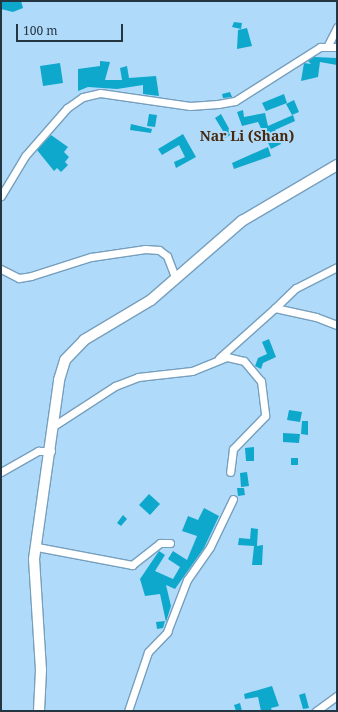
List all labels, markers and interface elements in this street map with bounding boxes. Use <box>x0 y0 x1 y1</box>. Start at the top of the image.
scale bar <box>18 16 125 42</box>
text: 100 m <box>23 22 58 39</box>
district label: Nar Li (Shan) <box>200 128 294 144</box>

